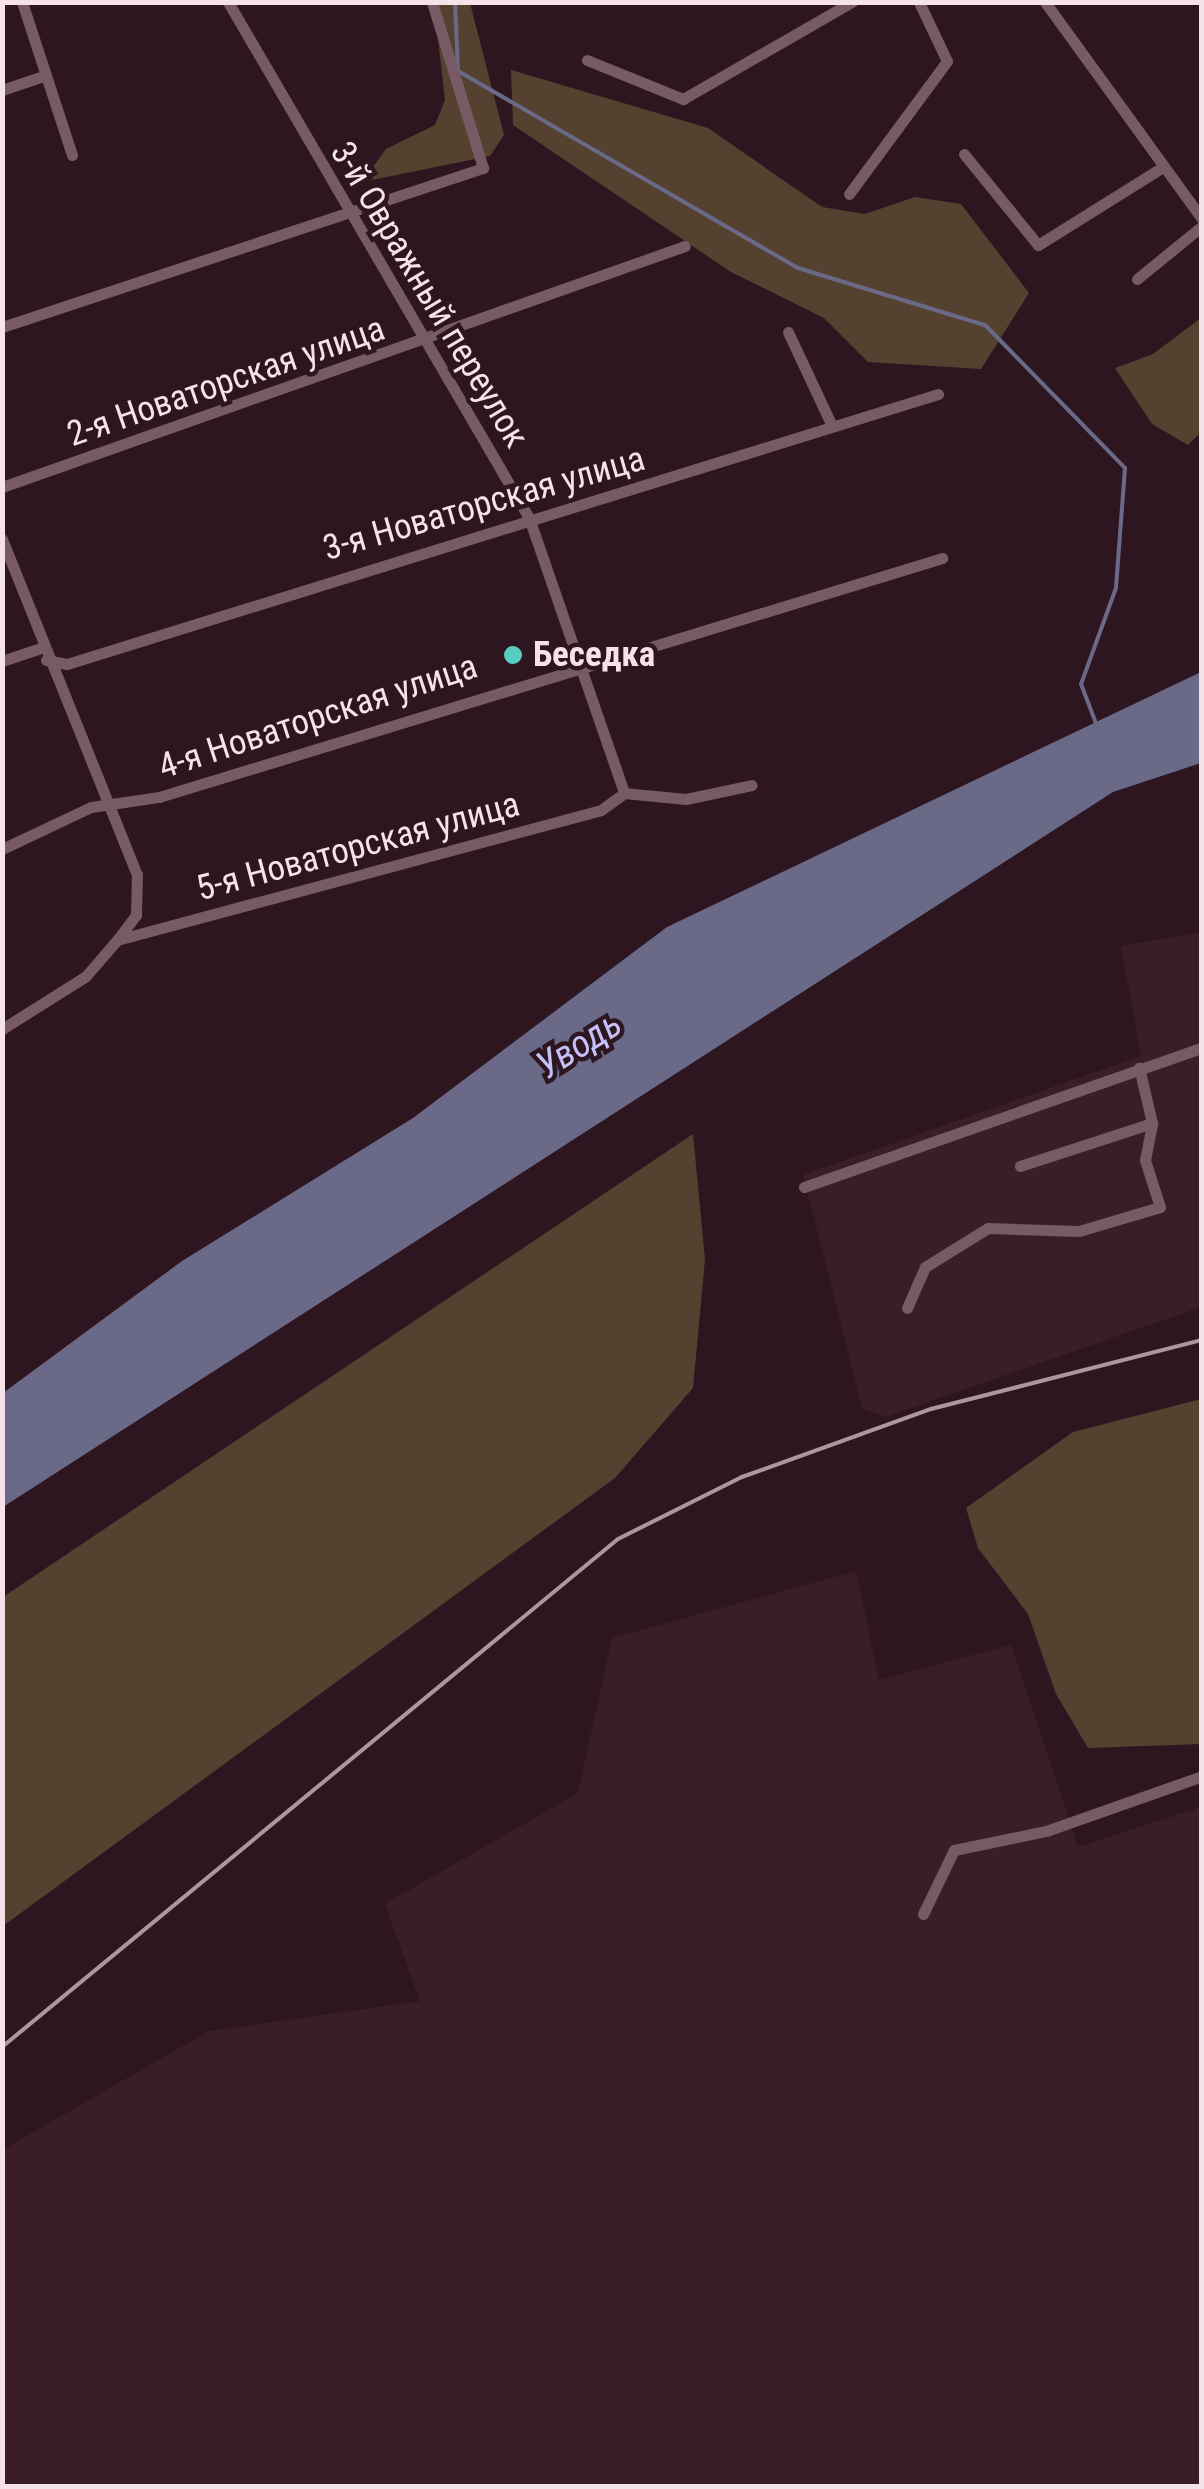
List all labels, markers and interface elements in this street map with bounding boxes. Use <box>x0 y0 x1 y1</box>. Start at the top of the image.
street label: 3-й Овражный переулок <box>321 135 537 455</box>
street label: 2-я Новаторская улица <box>62 308 390 456</box>
street label: 3-я Новаторская улица <box>318 438 650 570</box>
place label: Беседка <box>533 634 655 676</box>
marker: Беседка <box>502 644 524 666</box>
street label: 4-я Новаторская улица <box>153 646 483 788</box>
street label: 5-я Новаторская улица <box>192 784 524 910</box>
water label: Уводь <box>528 1001 630 1089</box>

